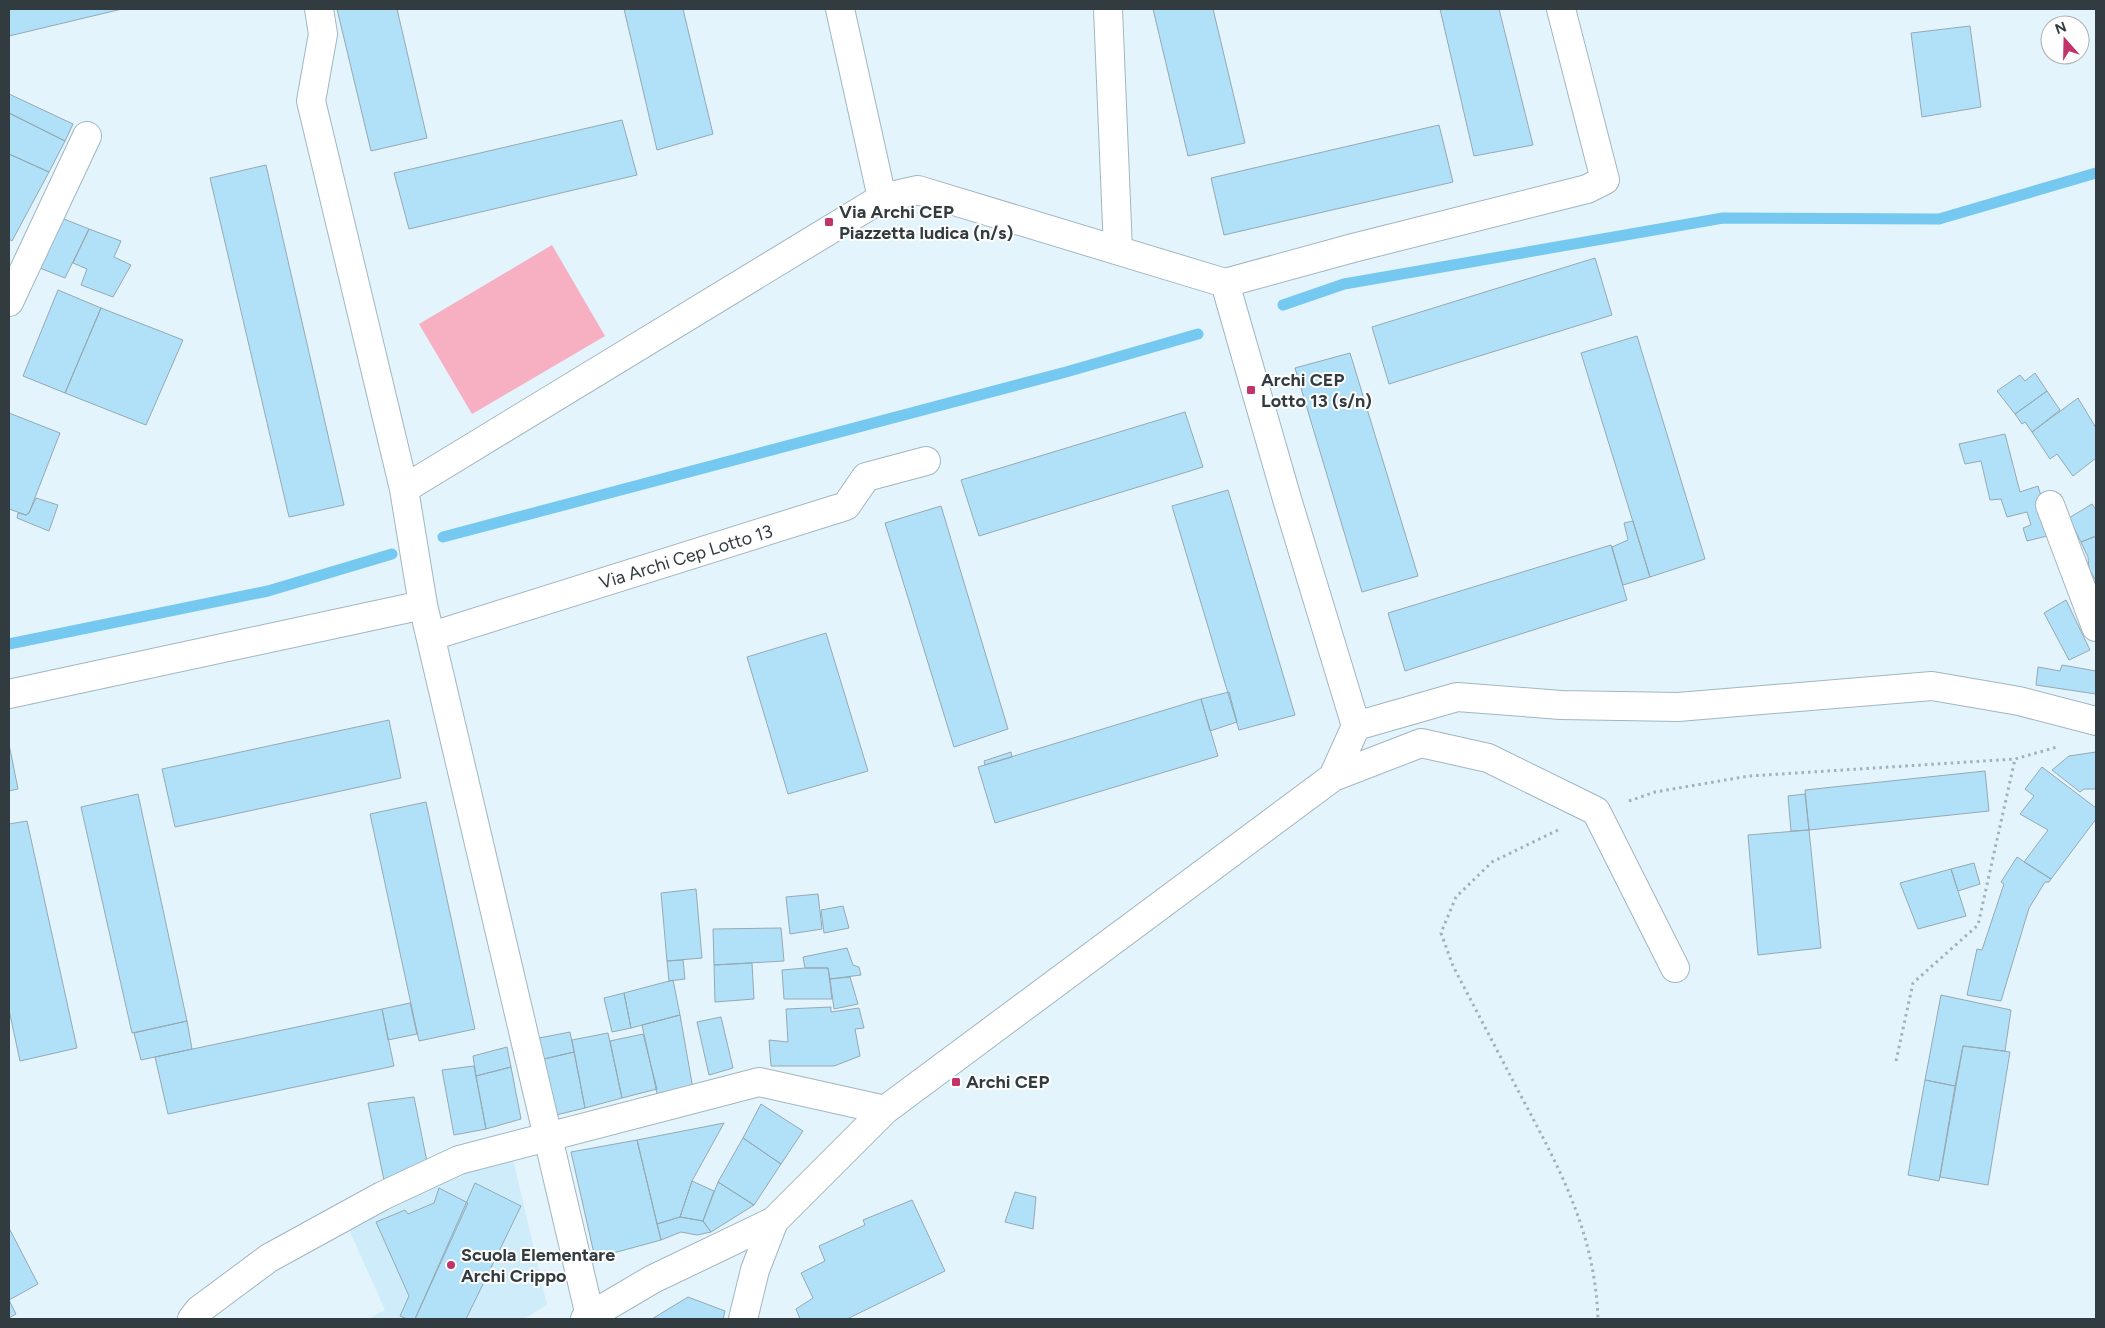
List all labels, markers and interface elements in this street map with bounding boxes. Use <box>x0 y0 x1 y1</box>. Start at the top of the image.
north arrow <box>2040 15 2090 65</box>
text: N <box>2053 18 2069 38</box>
place label: Via Archi CEP Piazzetta ludica (n/s) <box>839 201 1013 244</box>
marker: Via Archi CEP Piazzetta ludica (n/s) <box>823 216 835 228</box>
place label: Archi CEP Lotto 13 (s/n) <box>1261 369 1372 412</box>
marker: Archi CEP Lotto 13 (s/n) <box>1245 384 1257 396</box>
street label: Via Archi Cep Lotto 13 <box>597 520 775 594</box>
place label: Archi CEP <box>966 1071 1049 1093</box>
marker: Archi CEP <box>950 1076 962 1088</box>
place label: Scuola Elementare Archi Crippo <box>461 1244 615 1287</box>
marker: Scuola Elementare Archi Crippo <box>445 1259 457 1271</box>

